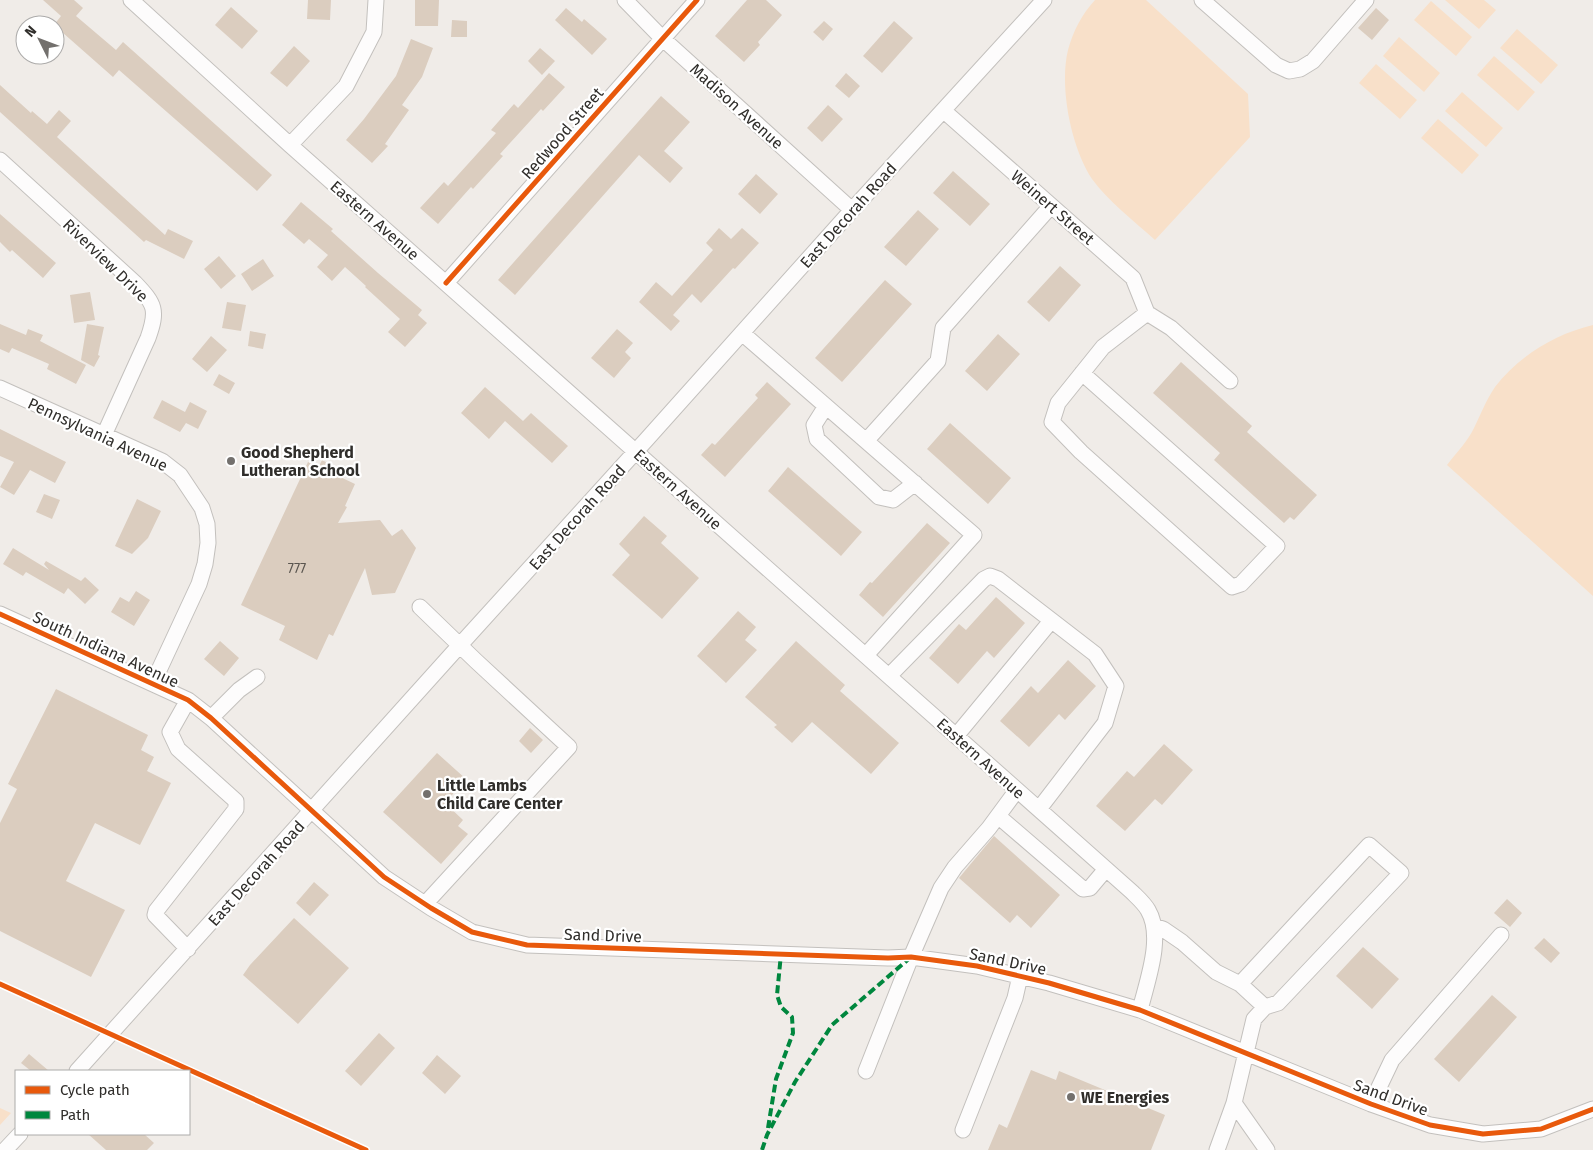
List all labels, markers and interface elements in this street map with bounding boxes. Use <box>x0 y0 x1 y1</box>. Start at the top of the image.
north arrow <box>15 15 65 65</box>
text: N <box>21 22 40 41</box>
street label: Madison Avenue <box>686 60 787 153</box>
street label: Redwood Street <box>517 83 607 183</box>
street label: East Decorah Road <box>796 159 901 272</box>
street label: Weinert Street <box>1007 166 1098 249</box>
street label: Eastern Avenue <box>326 177 423 264</box>
street label: Riverview Drive <box>59 215 152 306</box>
street label: Pennsylvania Avenue <box>25 394 171 475</box>
place label: Good Shepherd Lutheran School <box>241 443 360 480</box>
street label: Eastern Avenue <box>630 445 725 534</box>
marker: Good Shepherd Lutheran School <box>225 455 237 467</box>
street label: East Decorah Road <box>525 461 630 574</box>
house number: 777 <box>288 560 306 577</box>
street label: South Indiana Avenue <box>30 607 182 692</box>
street label: Eastern Avenue <box>933 714 1028 803</box>
place label: Little Lambs Child Care Center <box>437 776 563 813</box>
marker: Little Lambs Child Care Center <box>421 788 433 800</box>
street label: East Decorah Road <box>204 817 309 930</box>
street label: Sand Drive <box>564 925 642 946</box>
street label: Sand Drive <box>968 944 1048 979</box>
legend <box>15 1070 190 1135</box>
street label: Sand Drive <box>1351 1075 1431 1120</box>
text: Cycle path <box>60 1081 130 1099</box>
place label: WE Energies <box>1081 1088 1169 1107</box>
marker: WE Energies <box>1065 1091 1077 1103</box>
text: Path <box>60 1106 90 1124</box>

